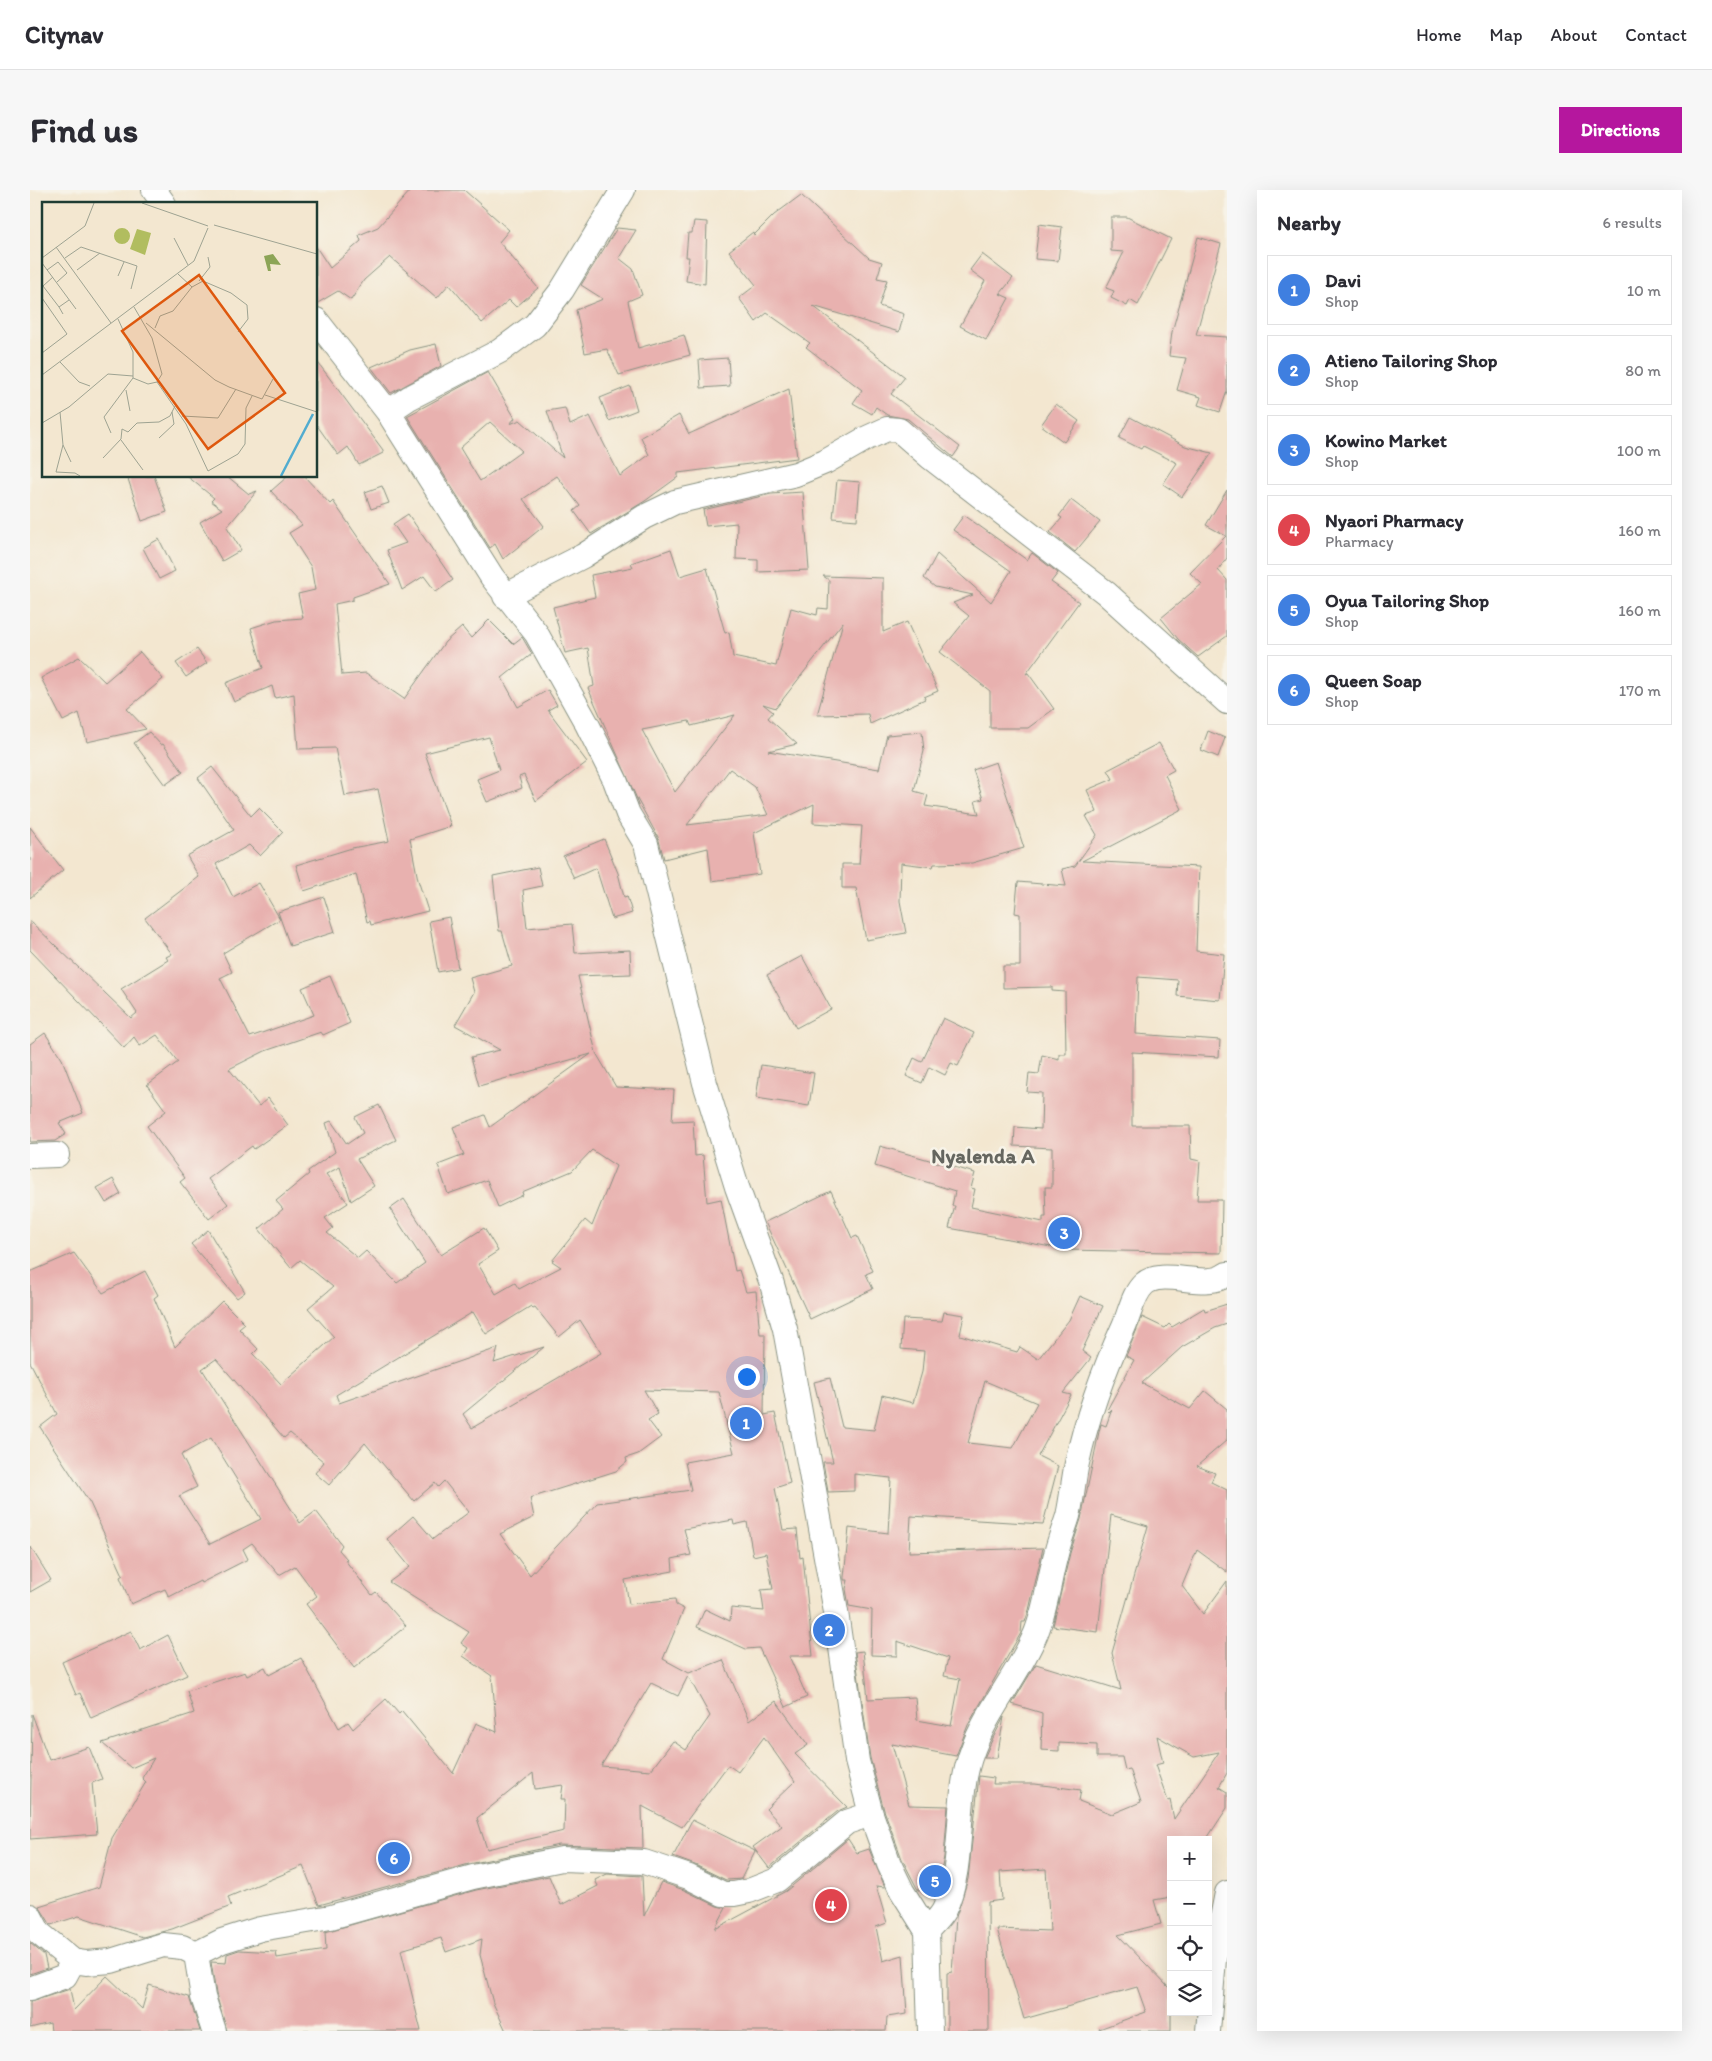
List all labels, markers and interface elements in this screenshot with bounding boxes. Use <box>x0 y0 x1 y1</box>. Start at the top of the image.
text: Citynav <box>25 20 103 49</box>
text: Home <box>1416 24 1462 46</box>
text: Map <box>1490 24 1523 46</box>
text: About <box>1551 24 1597 46</box>
text: Contact <box>1625 24 1687 46</box>
button: Directions <box>1559 107 1682 153</box>
text: Find us <box>30 109 138 151</box>
inset map <box>42 202 318 478</box>
text: Nearby <box>1277 210 1341 235</box>
text: 6 results <box>1602 213 1662 232</box>
text: Davi <box>1325 269 1361 292</box>
text: 1 <box>1290 281 1298 300</box>
text: 10 m <box>1627 281 1661 300</box>
text: Shop <box>1325 292 1359 311</box>
text: Atieno Tailoring Shop <box>1325 349 1497 372</box>
text: 2 <box>1290 361 1298 380</box>
text: 80 m <box>1625 361 1661 380</box>
text: Shop <box>1325 372 1359 391</box>
text: Kowino Market <box>1325 429 1447 452</box>
text: 3 <box>1290 441 1298 460</box>
text: 100 m <box>1617 441 1661 460</box>
text: Shop <box>1325 452 1359 471</box>
text: Nyaori Pharmacy <box>1325 509 1463 532</box>
text: 4 <box>1289 521 1299 540</box>
text: 160 m <box>1618 521 1661 540</box>
text: Pharmacy <box>1325 532 1393 551</box>
text: Oyua Tailoring Shop <box>1325 589 1489 612</box>
text: 5 <box>1290 601 1298 620</box>
text: 160 m <box>1618 601 1661 620</box>
text: Shop <box>1325 612 1359 631</box>
text: Queen Soap <box>1325 669 1422 692</box>
text: 6 <box>1290 681 1298 700</box>
text: 170 m <box>1619 681 1661 700</box>
text: Shop <box>1325 692 1359 711</box>
district label: Nyalenda A <box>931 1143 1035 1169</box>
pin: 3 <box>1048 1214 1080 1252</box>
your location <box>734 1364 760 1390</box>
pin: 1 <box>730 1404 762 1442</box>
pin: 2 <box>813 1611 845 1649</box>
map controls <box>1167 1836 1212 2016</box>
button: + <box>1167 1836 1212 1881</box>
pin: 6 <box>378 1839 410 1877</box>
pin: 5 <box>919 1862 951 1900</box>
button: − <box>1167 1881 1212 1926</box>
pin: 4 <box>815 1886 847 1924</box>
button: locate <box>1167 1926 1212 1971</box>
button: layers <box>1167 1971 1212 2016</box>

